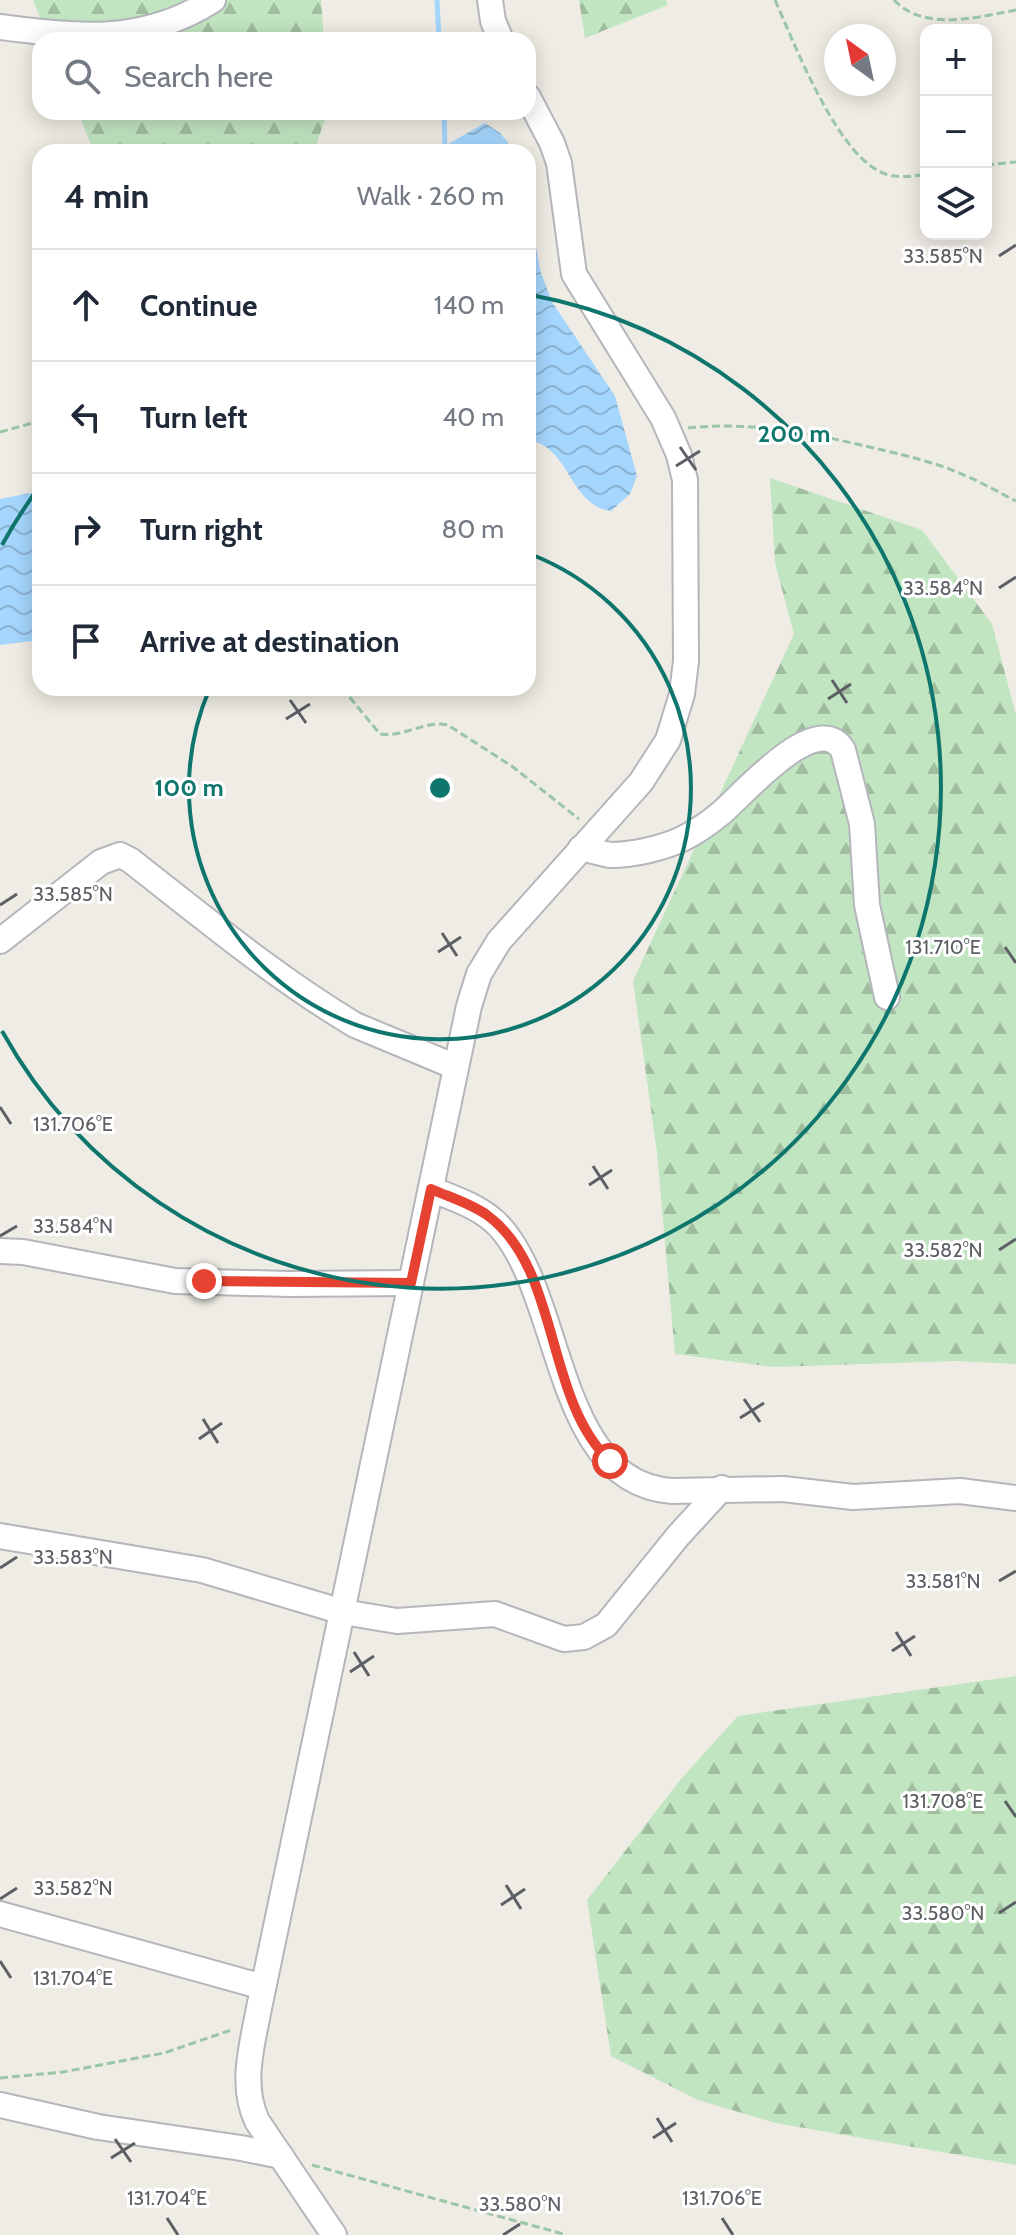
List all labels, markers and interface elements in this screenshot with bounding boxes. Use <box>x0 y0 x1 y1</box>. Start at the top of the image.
north arrow <box>824 24 896 96</box>
map controls <box>920 24 992 240</box>
button: + <box>920 24 992 96</box>
search box <box>32 32 536 120</box>
icon: search <box>60 54 104 98</box>
text: Search here <box>124 58 273 95</box>
button: − <box>920 96 992 168</box>
button: layers <box>920 168 992 240</box>
text: 4 min <box>64 175 149 217</box>
text: Walk · 260 m <box>357 180 504 212</box>
text: 33.585°N <box>903 244 983 268</box>
icon: ahead <box>64 283 108 327</box>
text: Continue <box>140 287 257 324</box>
text: 140 m <box>434 289 504 321</box>
icon: left <box>64 395 108 439</box>
text: Turn left <box>140 399 248 436</box>
text: 40 m <box>442 401 504 433</box>
text: 200 m <box>758 419 830 448</box>
icon: right <box>64 507 108 551</box>
text: Turn right <box>140 511 263 548</box>
text: 80 m <box>441 513 504 545</box>
text: 33.584°N <box>903 576 983 600</box>
icon: arrive <box>64 619 108 663</box>
text: Arrive at destination <box>140 623 400 660</box>
text: 100 m <box>154 773 224 802</box>
centre of rings <box>426 774 454 802</box>
text: 33.585°N <box>33 882 113 906</box>
text: 131.710°E <box>905 935 981 959</box>
text: 131.706°E <box>33 1112 113 1136</box>
text: 33.584°N <box>33 1214 113 1238</box>
text: 33.582°N <box>903 1238 983 1262</box>
route end <box>186 1263 222 1299</box>
route start <box>592 1443 628 1479</box>
text: 33.583°N <box>33 1545 113 1569</box>
text: 33.581°N <box>905 1569 981 1593</box>
text: 131.708°E <box>903 1789 983 1813</box>
text: 33.582°N <box>33 1876 113 1900</box>
text: 33.580°N <box>902 1901 984 1925</box>
text: 131.704°E <box>33 1966 113 1990</box>
text: 131.704°E <box>127 2186 207 2210</box>
text: 131.706°E <box>682 2186 762 2210</box>
text: 33.580°N <box>479 2192 561 2216</box>

